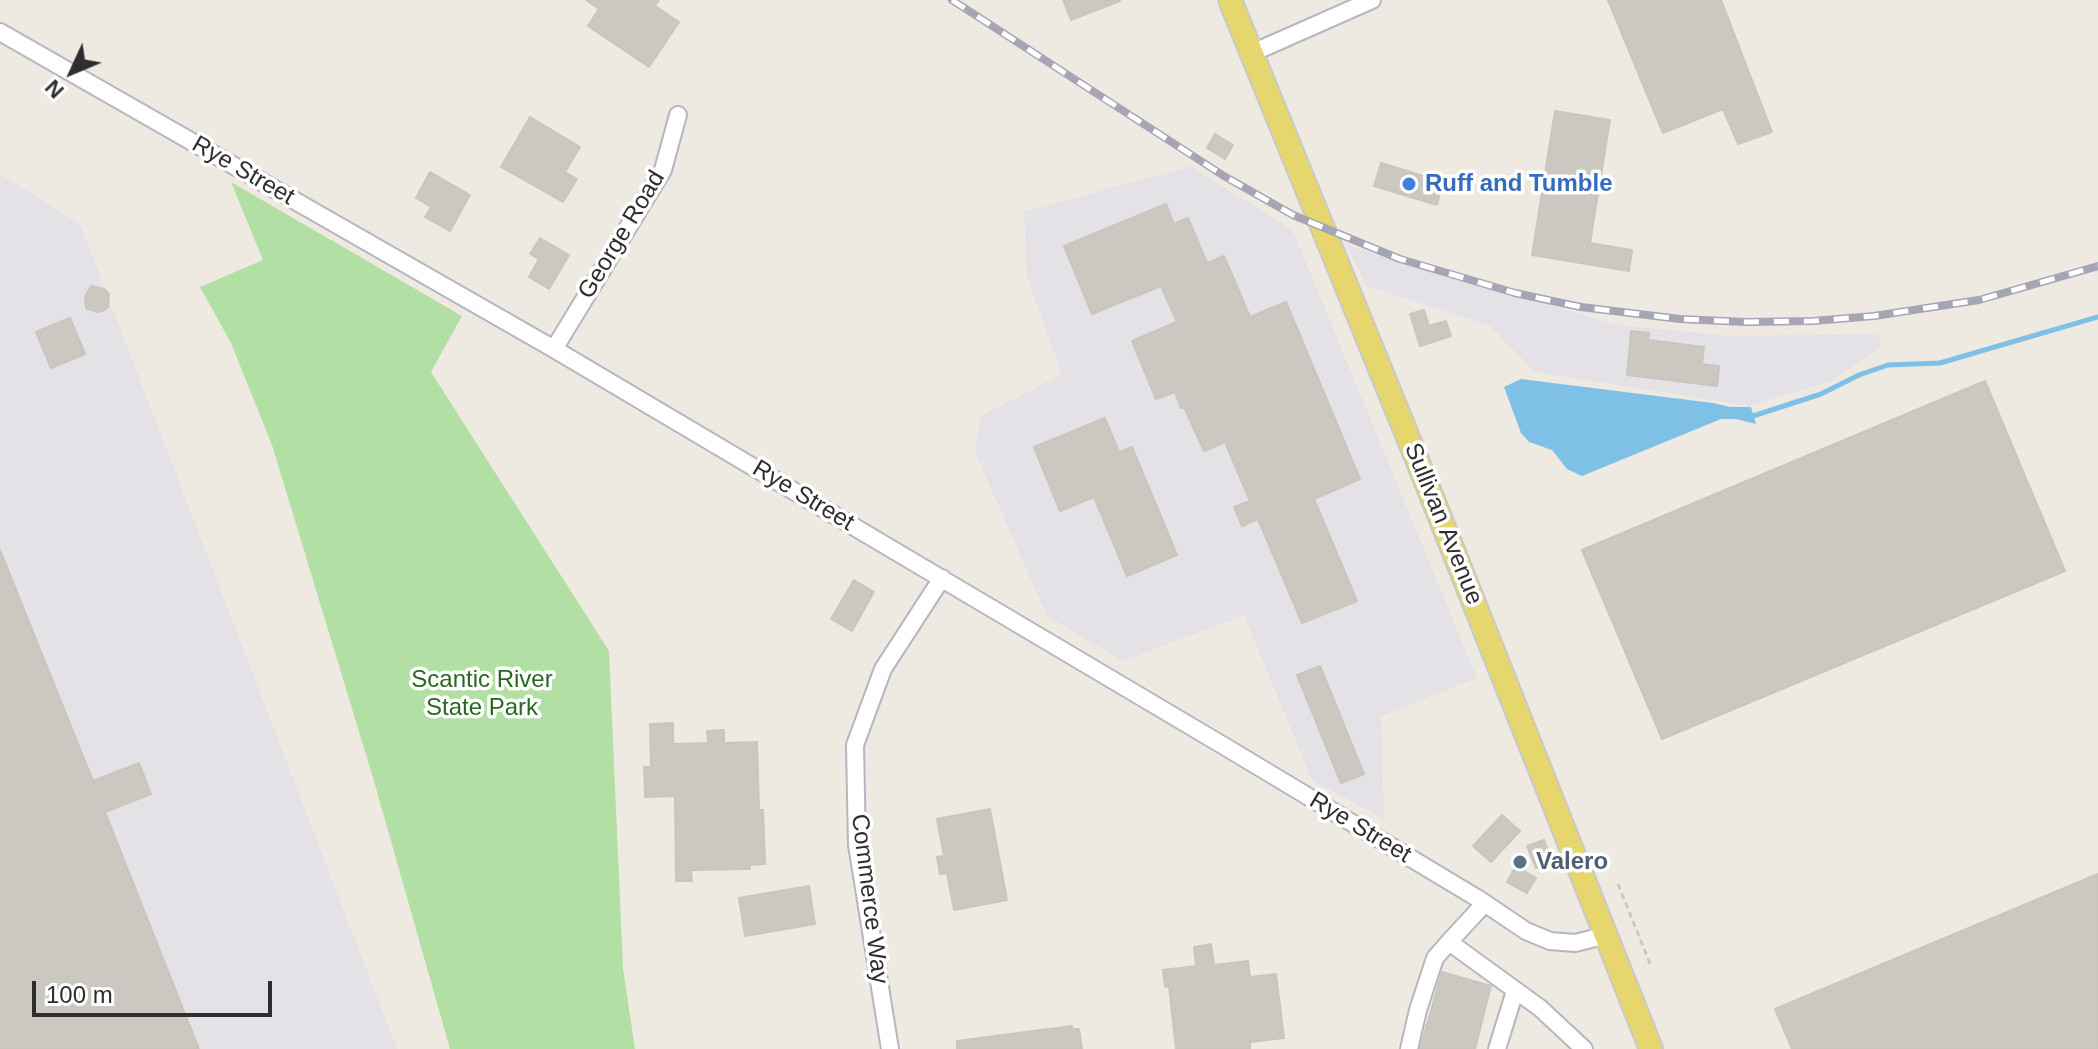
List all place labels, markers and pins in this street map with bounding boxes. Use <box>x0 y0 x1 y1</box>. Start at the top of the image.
place label: Ruff and Tumble <box>1425 170 1613 198</box>
marker: Ruff and Tumble <box>1400 175 1418 193</box>
place label: Valero <box>1536 848 1608 876</box>
marker: Valero <box>1511 853 1529 871</box>

